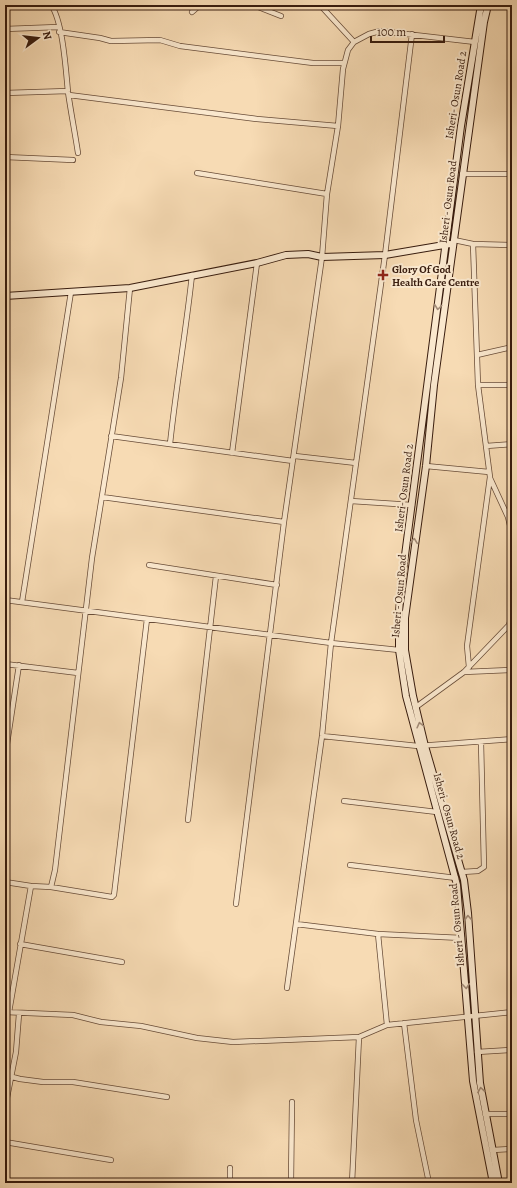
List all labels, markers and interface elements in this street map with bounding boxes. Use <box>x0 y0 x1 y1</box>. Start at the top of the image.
north arrow <box>18 18 58 58</box>
scale bar <box>371 18 444 44</box>
text: 100 m <box>377 24 406 40</box>
text: N <box>39 30 55 41</box>
street label: Isheri- Osun Road 2 <box>442 50 470 140</box>
street label: Isheri - Osun Road <box>435 160 461 244</box>
place label: Glory Of God Health Care Centre <box>392 262 479 290</box>
marker: Glory Of God Health Care Centre <box>377 269 389 281</box>
one-way arrow <box>434 304 443 310</box>
street label: Isheri- Osun Road 2 <box>391 443 417 533</box>
one-way arrow <box>410 538 419 544</box>
street label: Isheri - Osun Road <box>388 554 410 638</box>
one-way arrow <box>416 721 425 728</box>
street label: Isheri- Osun Road 2 <box>430 771 468 861</box>
street label: Isheri - Osun Road <box>446 883 468 967</box>
one-way arrow <box>464 915 472 921</box>
one-way arrow <box>461 983 470 989</box>
one-way arrow <box>477 1087 486 1093</box>

